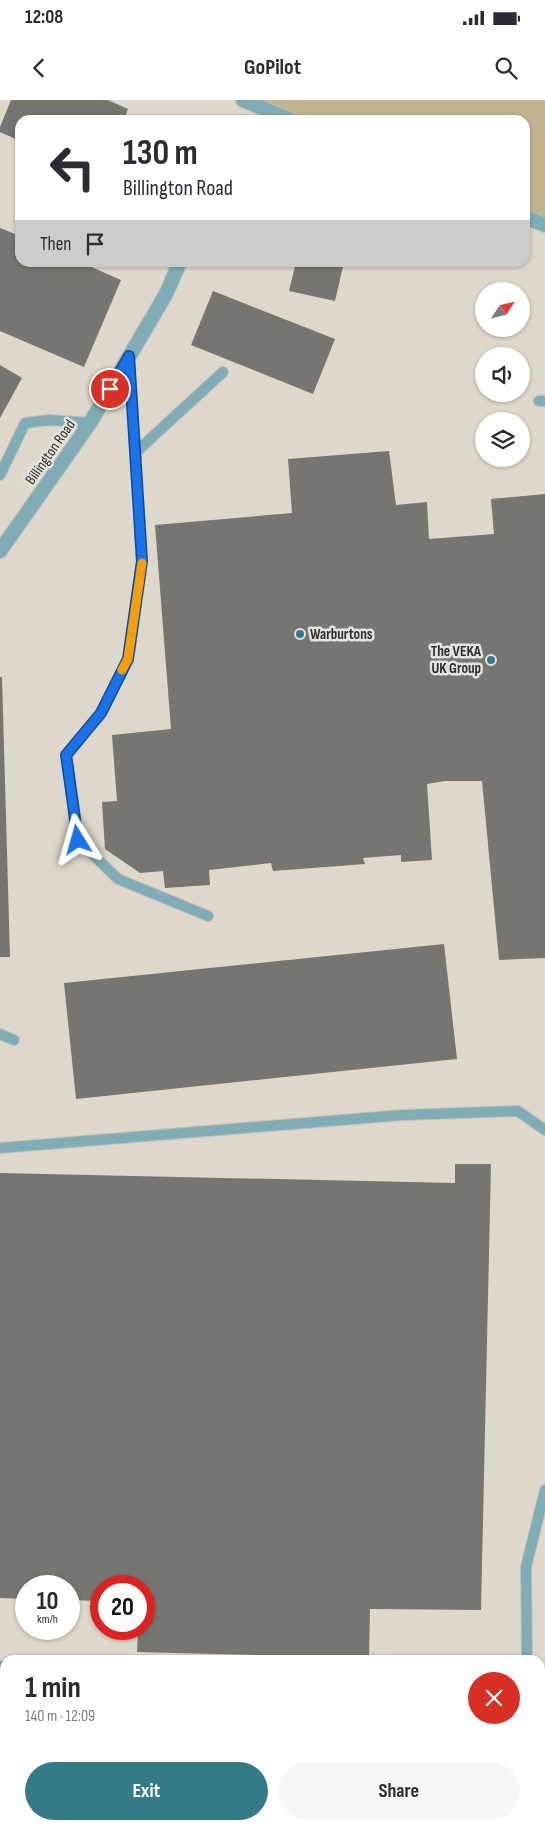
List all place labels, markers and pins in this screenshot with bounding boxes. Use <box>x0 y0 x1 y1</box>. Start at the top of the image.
pin <box>89 368 131 410</box>
place label: Warburtons <box>310 625 373 644</box>
marker: Warburtons <box>294 628 306 640</box>
place label: The VEKA UK Group <box>431 642 482 678</box>
marker: The VEKA UK Group <box>485 654 497 666</box>

